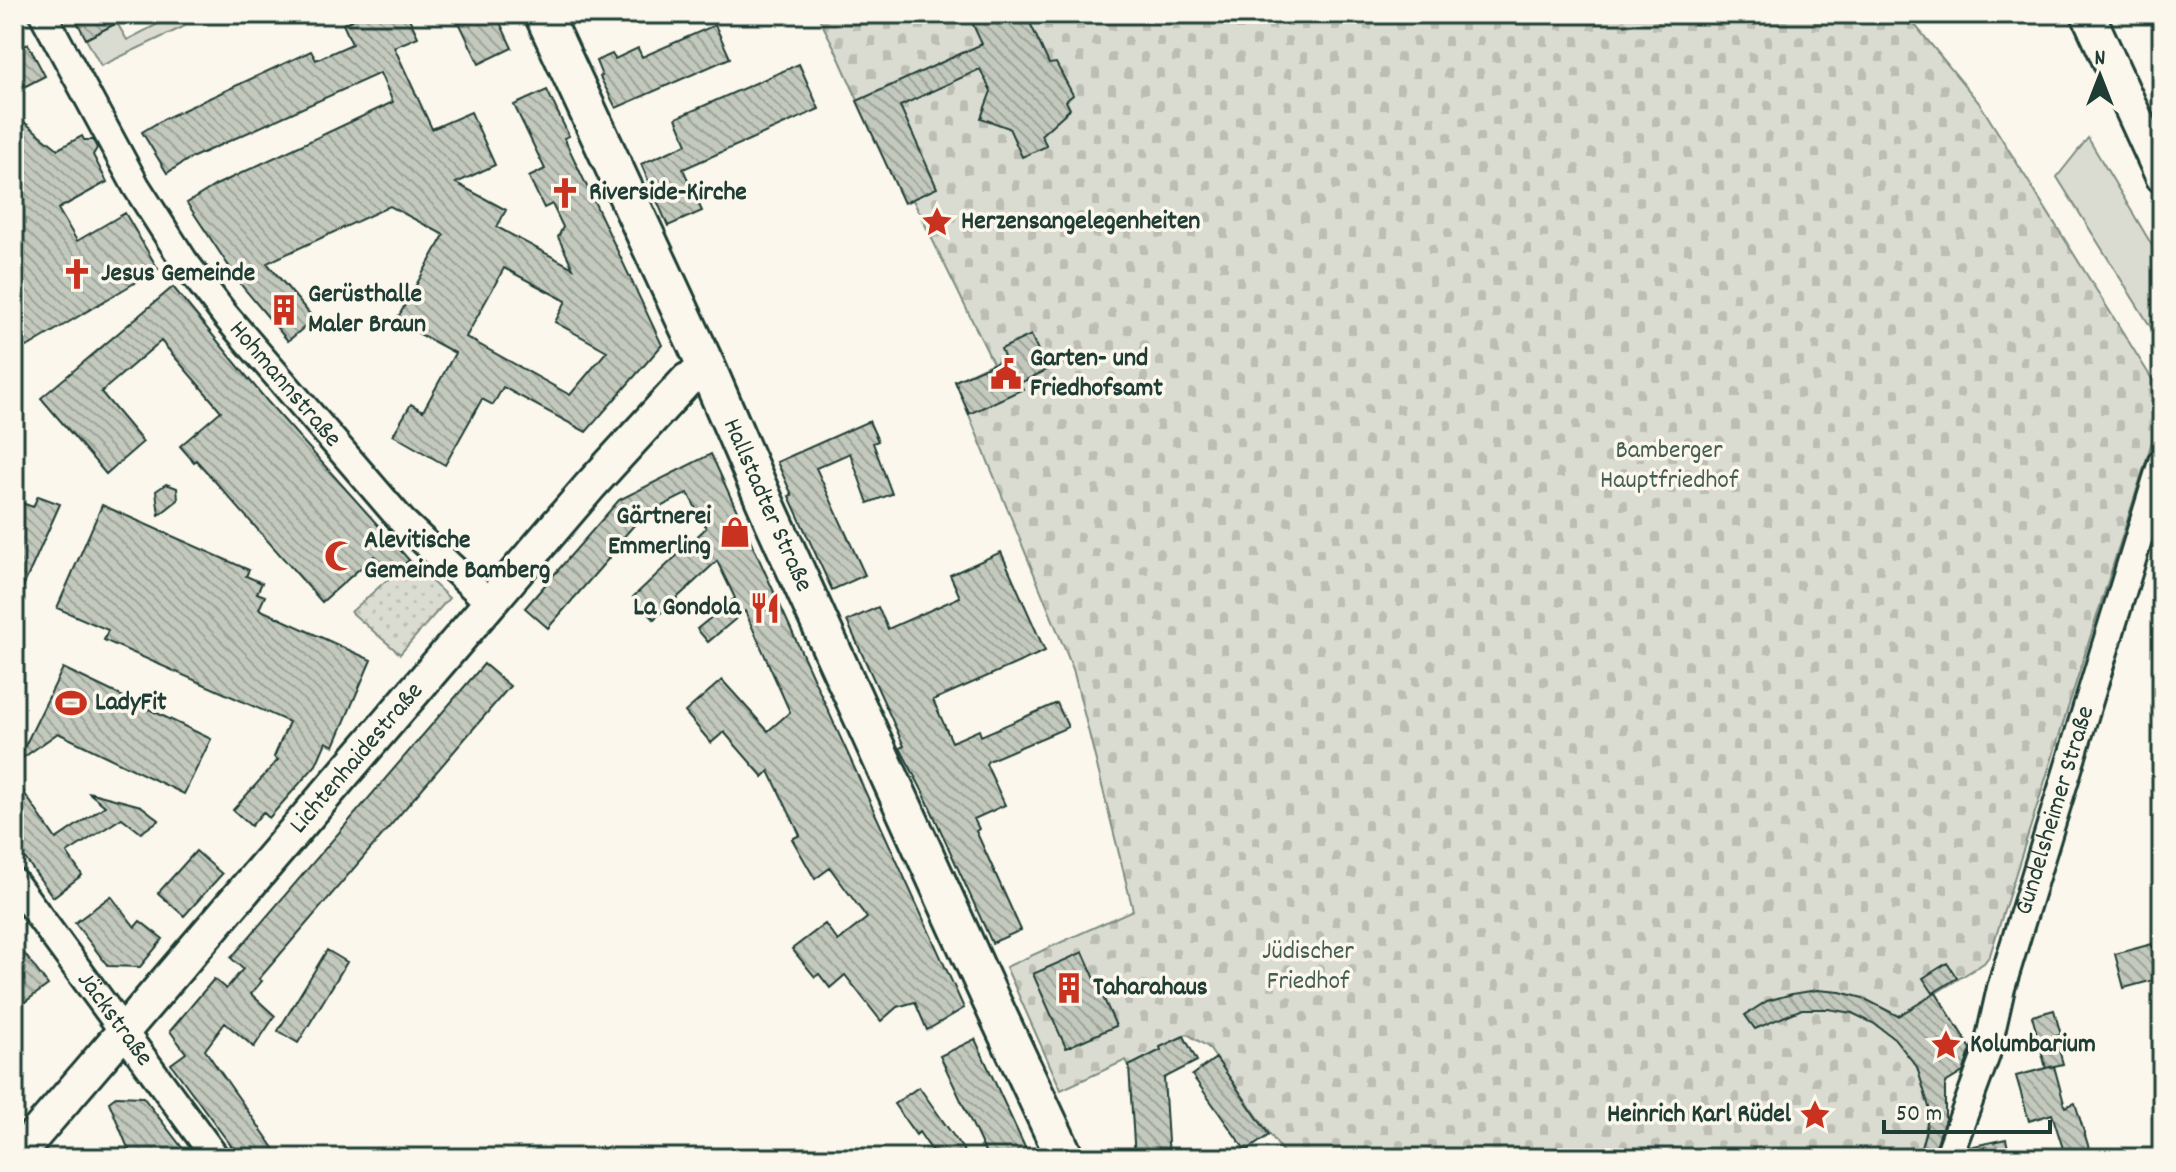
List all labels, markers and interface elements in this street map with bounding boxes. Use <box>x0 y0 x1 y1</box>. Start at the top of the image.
north arrow <box>2060 36 2140 116</box>
text: N <box>2095 44 2106 75</box>
place label: Riverside-Kirche <box>589 175 747 212</box>
church icon: Riverside-Kirche <box>548 176 582 210</box>
place label: Herzensangelegenheiten <box>961 204 1200 241</box>
place icon: Herzensangelegenheiten <box>920 205 954 239</box>
place label: Jesus Gemeinde <box>101 256 255 293</box>
church icon: Jesus Gemeinde <box>60 257 94 291</box>
place label: Gerüsthalle Maler Braun <box>308 277 426 344</box>
building icon: Gerüsthalle Maler Braun <box>267 293 301 327</box>
street label: Hohmannstraße <box>219 313 350 456</box>
place label: Garten- und Friedhofsamt <box>1030 341 1163 408</box>
public building icon: Garten- und Friedhofsamt <box>989 357 1023 391</box>
street label: Hallstadter Straße <box>713 413 822 598</box>
park label: Bamberger Hauptfriedhof <box>1600 433 1739 500</box>
place label: Gärtnerei Emmerling <box>608 499 711 566</box>
shop icon: Gärtnerei Emmerling <box>718 515 752 549</box>
place label: Alevitische Gemeinde Bamberg <box>364 523 550 590</box>
mosque icon: Alevitische Gemeinde Bamberg <box>323 539 357 573</box>
place label: La Gondola <box>633 590 742 627</box>
restaurant icon: La Gondola <box>748 591 782 625</box>
street label: Lichtenhaidestraße <box>281 674 433 842</box>
place label: LadyFit <box>95 685 167 722</box>
sports icon: LadyFit <box>54 686 88 720</box>
street label: Gundelsheimer Straße <box>2006 701 2105 920</box>
park label: Jüdischer Friedhof <box>1262 934 1354 1001</box>
street label: Jäckstraße <box>67 964 162 1074</box>
place label: Taharahaus <box>1093 970 1208 1007</box>
building icon: Taharahaus <box>1052 971 1086 1005</box>
place label: Kolumbarium <box>1970 1027 2096 1064</box>
place icon: Kolumbarium <box>1929 1028 1963 1062</box>
scale bar <box>1884 1084 2050 1134</box>
place label: Heinrich Karl Rüdel <box>1607 1097 1792 1134</box>
place icon: Heinrich Karl Rüdel <box>1798 1098 1832 1132</box>
text: 50 m <box>1896 1098 1942 1132</box>

